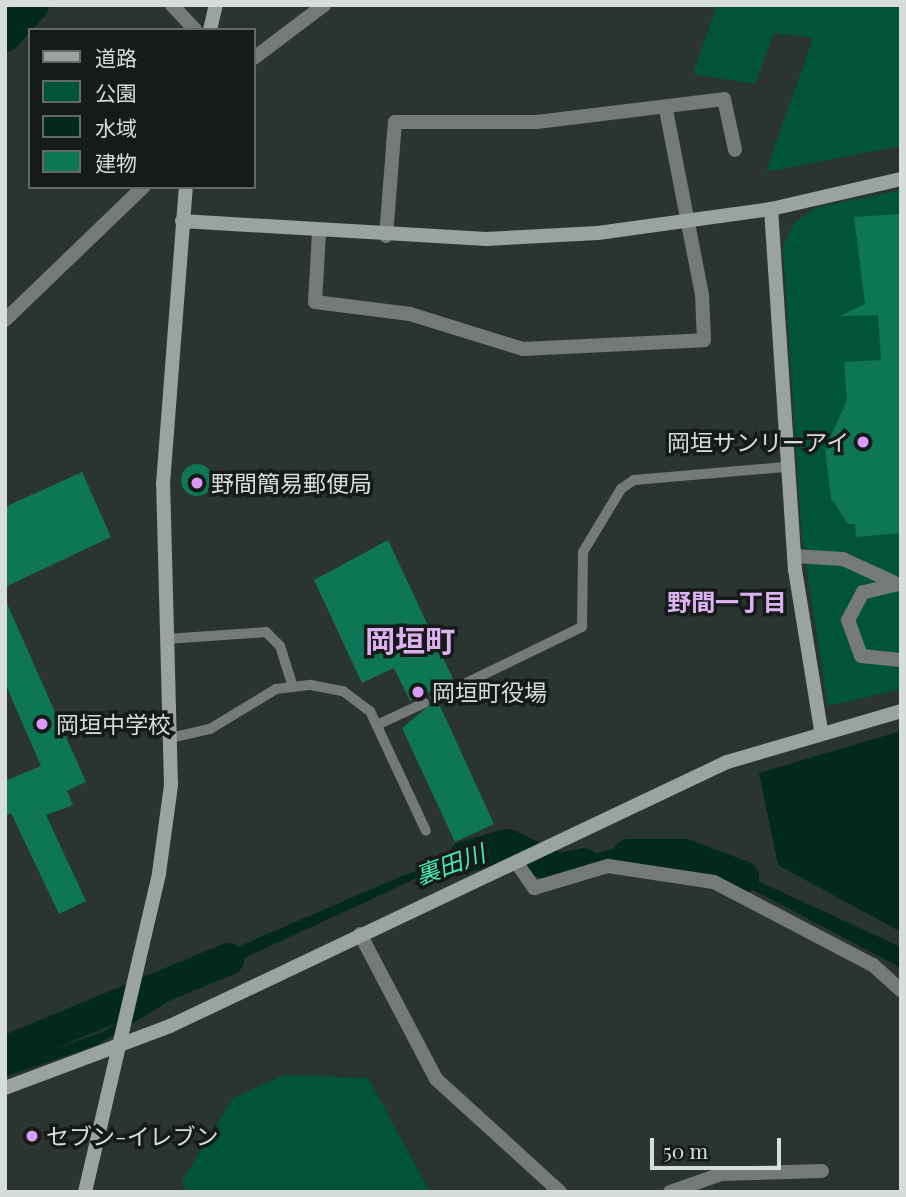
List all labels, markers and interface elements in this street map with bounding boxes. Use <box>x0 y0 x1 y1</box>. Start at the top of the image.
legend <box>28 28 256 189</box>
text: 道路 <box>95 43 137 71</box>
text: 公園 <box>95 78 137 106</box>
text: 水域 <box>95 113 137 141</box>
text: 建物 <box>95 148 137 176</box>
place label: 岡垣サンリーアイ <box>665 428 849 456</box>
marker: 岡垣サンリーアイ <box>855 434 871 450</box>
place label: 野間簡易郵便局 <box>211 469 372 497</box>
marker: 野間簡易郵便局 <box>189 475 205 491</box>
district label: 野間一丁目 <box>667 588 787 616</box>
district label: 岡垣町 <box>365 622 455 658</box>
place label: 岡垣町役場 <box>432 678 547 706</box>
marker: 岡垣町役場 <box>410 684 426 700</box>
place label: 岡垣中学校 <box>56 710 171 738</box>
marker: 岡垣中学校 <box>34 716 50 732</box>
water label: 裏田川 <box>411 838 489 890</box>
place label: セブン-イレブン <box>46 1122 218 1150</box>
scale bar <box>654 1124 785 1168</box>
marker: セブン-イレブン <box>24 1128 40 1144</box>
text: 50 m <box>663 1136 708 1164</box>

